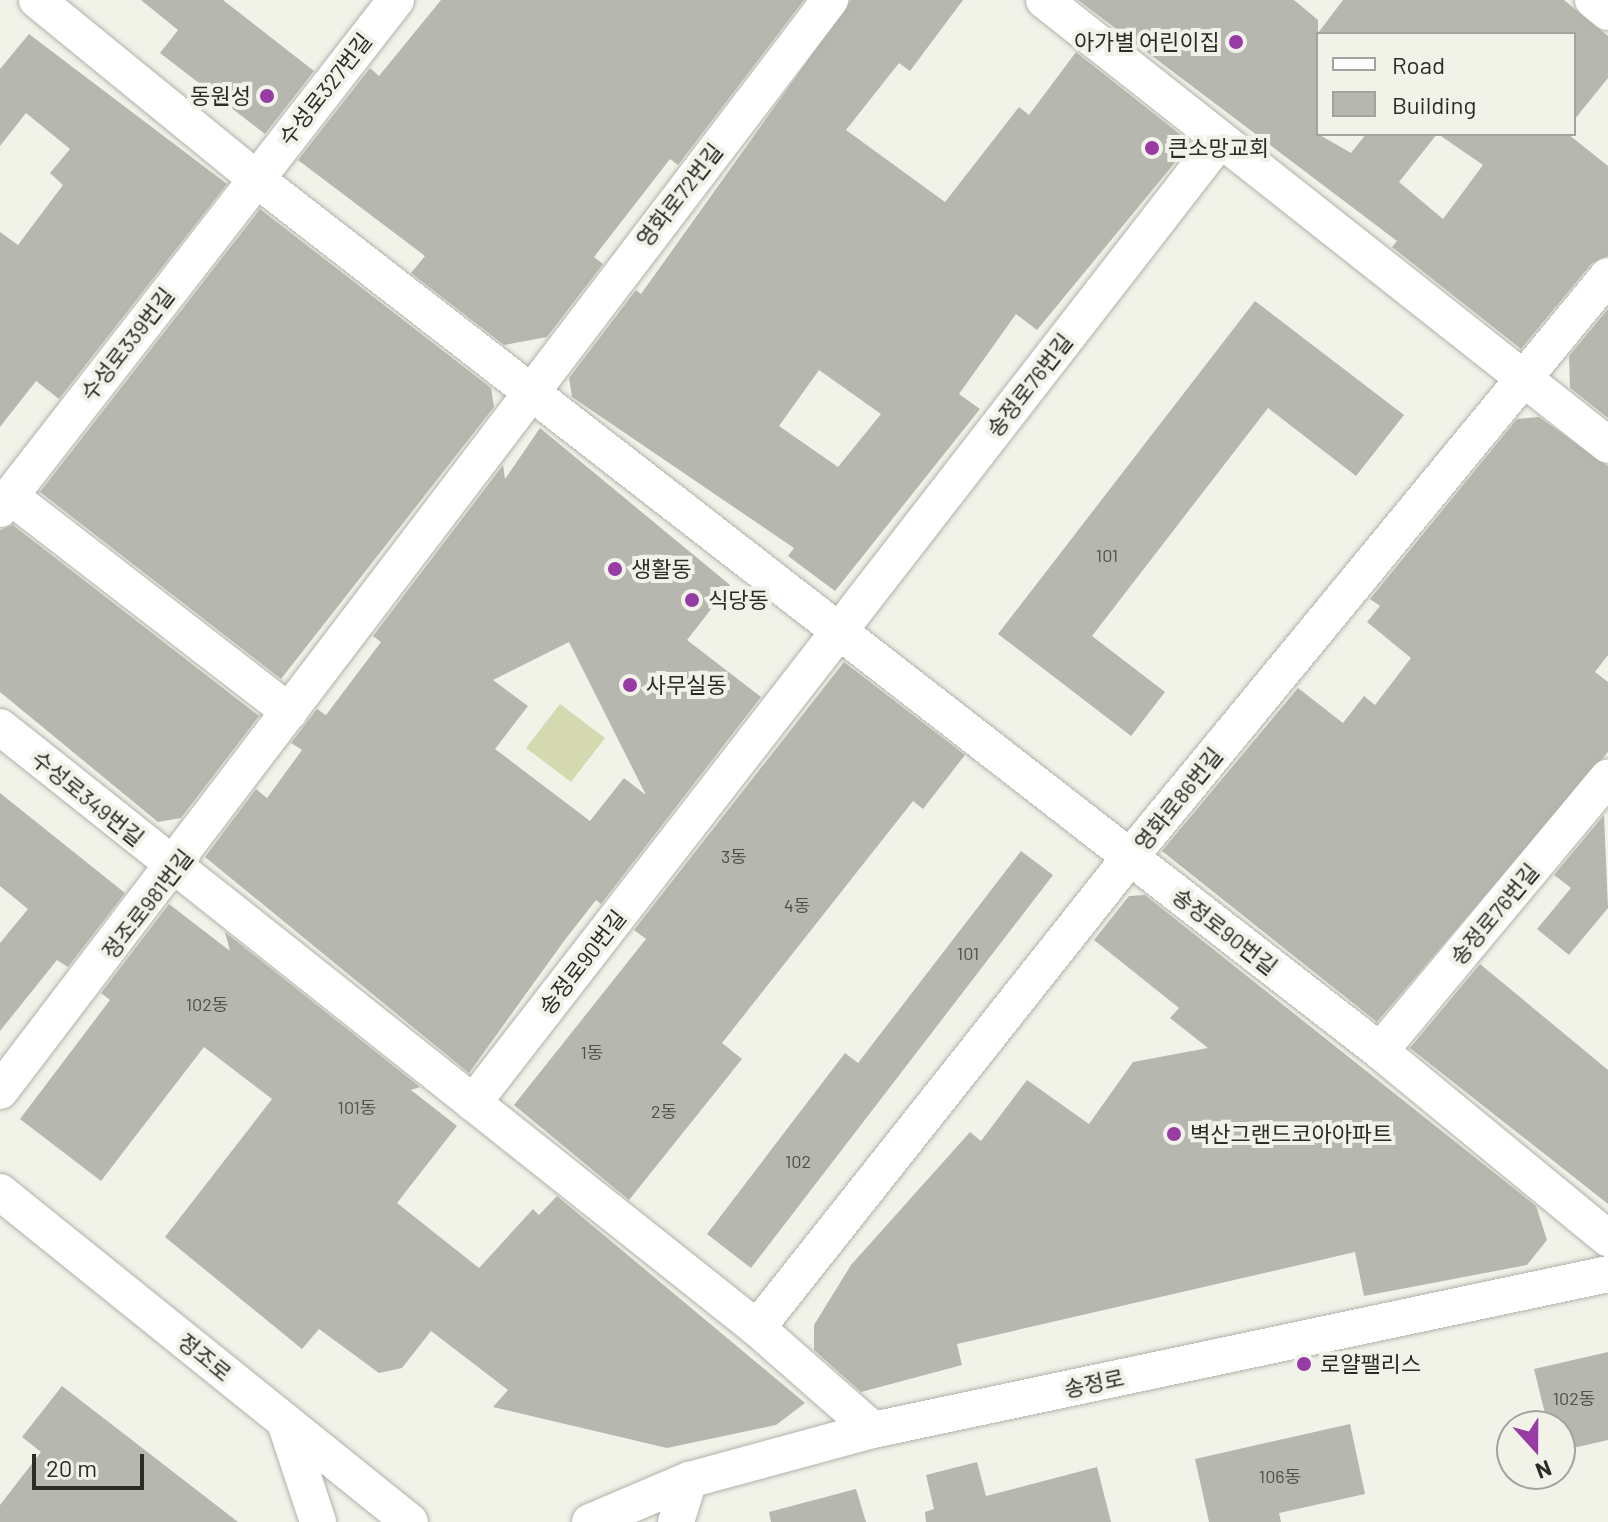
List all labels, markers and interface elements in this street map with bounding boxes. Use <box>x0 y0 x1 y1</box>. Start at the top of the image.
street label: 수성로327번길 <box>273 28 377 150</box>
place label: 아가별 어린이집 <box>1074 29 1220 55</box>
legend <box>1316 32 1576 136</box>
marker: 아가별 어린이집 <box>1227 33 1245 51</box>
text: Road <box>1392 50 1445 79</box>
place label: 동원성 <box>190 83 251 109</box>
marker: 동원성 <box>258 87 276 105</box>
text: Building <box>1392 90 1476 119</box>
place label: 큰소망교회 <box>1168 135 1269 161</box>
street label: 영화로72번길 <box>631 138 727 252</box>
marker: 큰소망교회 <box>1143 139 1161 157</box>
street label: 수성로339번길 <box>75 283 179 405</box>
street label: 송정로76번길 <box>981 328 1077 442</box>
house number: 101 <box>1096 544 1118 566</box>
place label: 생활동 <box>631 556 692 582</box>
marker: 생활동 <box>606 560 624 578</box>
place label: 식당동 <box>708 587 769 613</box>
marker: 식당동 <box>683 591 701 609</box>
place label: 사무실동 <box>646 672 727 698</box>
marker: 사무실동 <box>621 676 639 694</box>
street label: 영화로86번길 <box>1129 743 1227 855</box>
street label: 수성로349번길 <box>27 745 149 851</box>
street label: 정조로981번길 <box>96 844 198 964</box>
house number: 3동 <box>721 845 747 867</box>
street label: 송정로76번길 <box>1444 858 1544 970</box>
street label: 송정로90번길 <box>1168 882 1282 980</box>
house number: 4동 <box>784 894 810 916</box>
street label: 송정로90번길 <box>533 905 631 1019</box>
house number: 101 <box>957 942 979 964</box>
house number: 102동 <box>186 993 228 1015</box>
house number: 1동 <box>581 1041 603 1063</box>
house number: 101동 <box>338 1096 376 1118</box>
house number: 2동 <box>651 1100 677 1122</box>
place label: 벽산그랜드코아아파트 <box>1190 1121 1392 1147</box>
marker: 벽산그랜드코아아파트 <box>1165 1125 1183 1143</box>
house number: 102 <box>785 1150 811 1172</box>
street label: 정조로 <box>173 1328 237 1386</box>
place label: 로얄팰리스 <box>1320 1351 1421 1377</box>
marker: 로얄팰리스 <box>1295 1355 1313 1373</box>
street label: 송정로 <box>1062 1364 1126 1402</box>
house number: 102동 <box>1553 1387 1595 1409</box>
north arrow <box>1496 1410 1576 1490</box>
scale bar <box>36 1438 148 1488</box>
text: 20 m <box>46 1453 97 1482</box>
text: N <box>1532 1456 1555 1485</box>
house number: 106동 <box>1259 1465 1301 1487</box>

